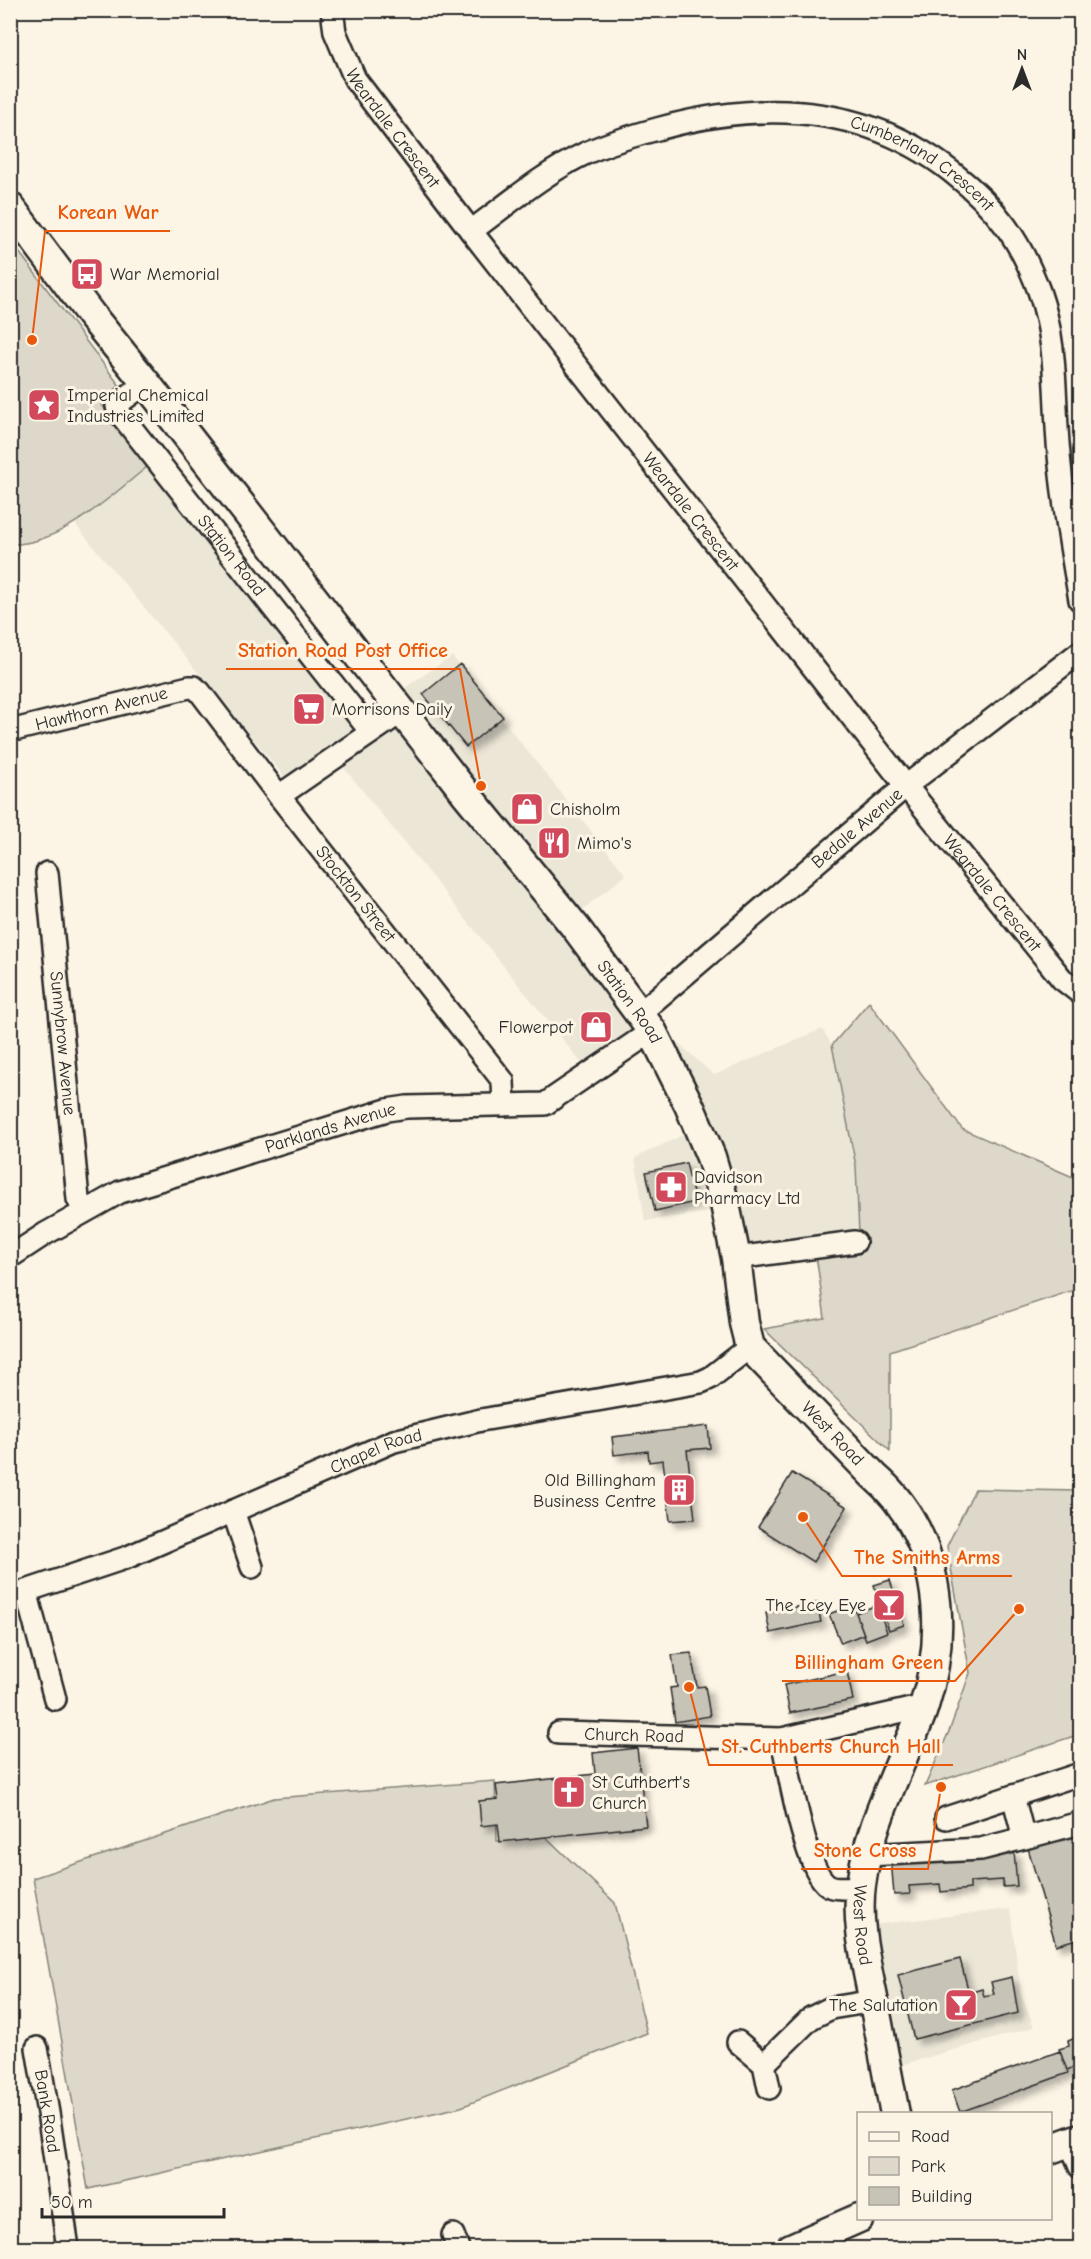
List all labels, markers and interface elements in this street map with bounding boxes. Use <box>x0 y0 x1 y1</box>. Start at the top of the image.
north arrow <box>992 39 1052 99</box>
text: N <box>1017 46 1027 64</box>
street label: Weardale Crescent <box>341 65 445 193</box>
street label: Cumberland Crescent <box>848 112 999 216</box>
callout: Korean War <box>45 193 170 231</box>
text: Korean War <box>57 201 159 224</box>
bus stop icon: War Memorial <box>69 256 105 292</box>
place label: War Memorial <box>110 264 220 285</box>
place label: Imperial Chemical Industries Limited <box>67 385 209 427</box>
place icon: Imperial Chemical Industries Limited <box>26 387 62 423</box>
street label: Weardale Crescent <box>638 449 744 576</box>
street label: Station Road <box>193 511 270 600</box>
callout: Station Road Post Office <box>226 631 460 669</box>
text: Station Road Post Office <box>238 639 448 662</box>
street label: Hawthorn Avenue <box>33 683 170 735</box>
supermarket icon: Morrisons Daily <box>291 691 327 727</box>
place label: Morrisons Daily <box>332 699 453 720</box>
street label: Bedale Avenue <box>807 784 907 873</box>
shop icon: Chisholm <box>509 791 545 827</box>
place label: Chisholm <box>550 799 620 820</box>
restaurant icon: Mimo's <box>536 825 572 861</box>
street label: Weardale Crescent <box>938 830 1046 957</box>
place label: Mimo's <box>577 833 632 854</box>
street label: Stockton Street <box>311 842 400 947</box>
street label: Station Road <box>592 956 666 1047</box>
street label: Sunnybrow Avenue <box>45 970 80 1116</box>
shop icon: Flowerpot <box>578 1009 614 1045</box>
place label: Flowerpot <box>499 1017 574 1038</box>
street label: Parklands Avenue <box>263 1099 397 1158</box>
place label: Davidson Pharmacy Ltd <box>694 1167 800 1209</box>
pharmacy icon: Davidson Pharmacy Ltd <box>653 1169 689 1205</box>
street label: West Road <box>797 1397 868 1470</box>
street label: Chapel Road <box>327 1425 424 1479</box>
place label: Old Billingham Business Centre <box>533 1470 656 1512</box>
building icon: Old Billingham Business Centre <box>661 1472 697 1508</box>
callout: The Smiths Arms <box>842 1538 1012 1576</box>
text: The Smiths Arms <box>854 1546 1000 1569</box>
bar icon: The Icey Eye <box>871 1587 907 1623</box>
place label: The Icey Eye <box>765 1595 866 1616</box>
callout: Billingham Green <box>782 1643 955 1681</box>
text: Billingham Green <box>794 1651 944 1674</box>
street label: Church Road <box>584 1724 684 1747</box>
callout: St. Cuthberts Church Hall <box>709 1727 953 1765</box>
text: St. Cuthberts Church Hall <box>721 1735 941 1758</box>
place label: St Cuthbert's Church <box>592 1772 690 1814</box>
church icon: St Cuthbert's Church <box>551 1774 587 1810</box>
callout: Stone Cross <box>801 1831 928 1869</box>
text: Stone Cross <box>814 1839 916 1862</box>
street label: West Road <box>848 1884 876 1967</box>
bar icon: The Salutation <box>943 1987 979 2023</box>
place label: The Salutation <box>829 1995 938 2016</box>
street label: Bank Road <box>30 2068 64 2154</box>
legend <box>857 2112 1052 2220</box>
text: Road <box>911 2126 950 2147</box>
text: Park <box>911 2156 946 2177</box>
scale bar <box>42 2181 224 2219</box>
text: Building <box>911 2186 973 2207</box>
text: 50 m <box>51 2192 93 2213</box>

